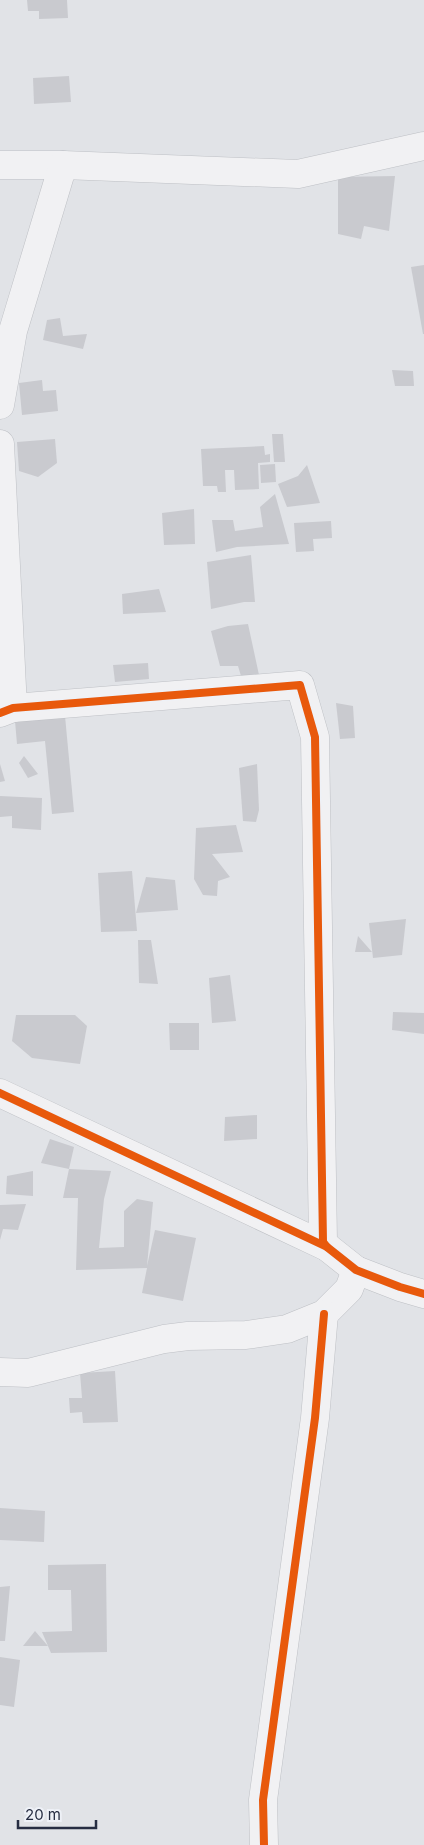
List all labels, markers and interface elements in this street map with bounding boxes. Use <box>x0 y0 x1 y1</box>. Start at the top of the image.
scale bar <box>18 1798 95 1830</box>
text: 20 m <box>25 1805 61 1824</box>

